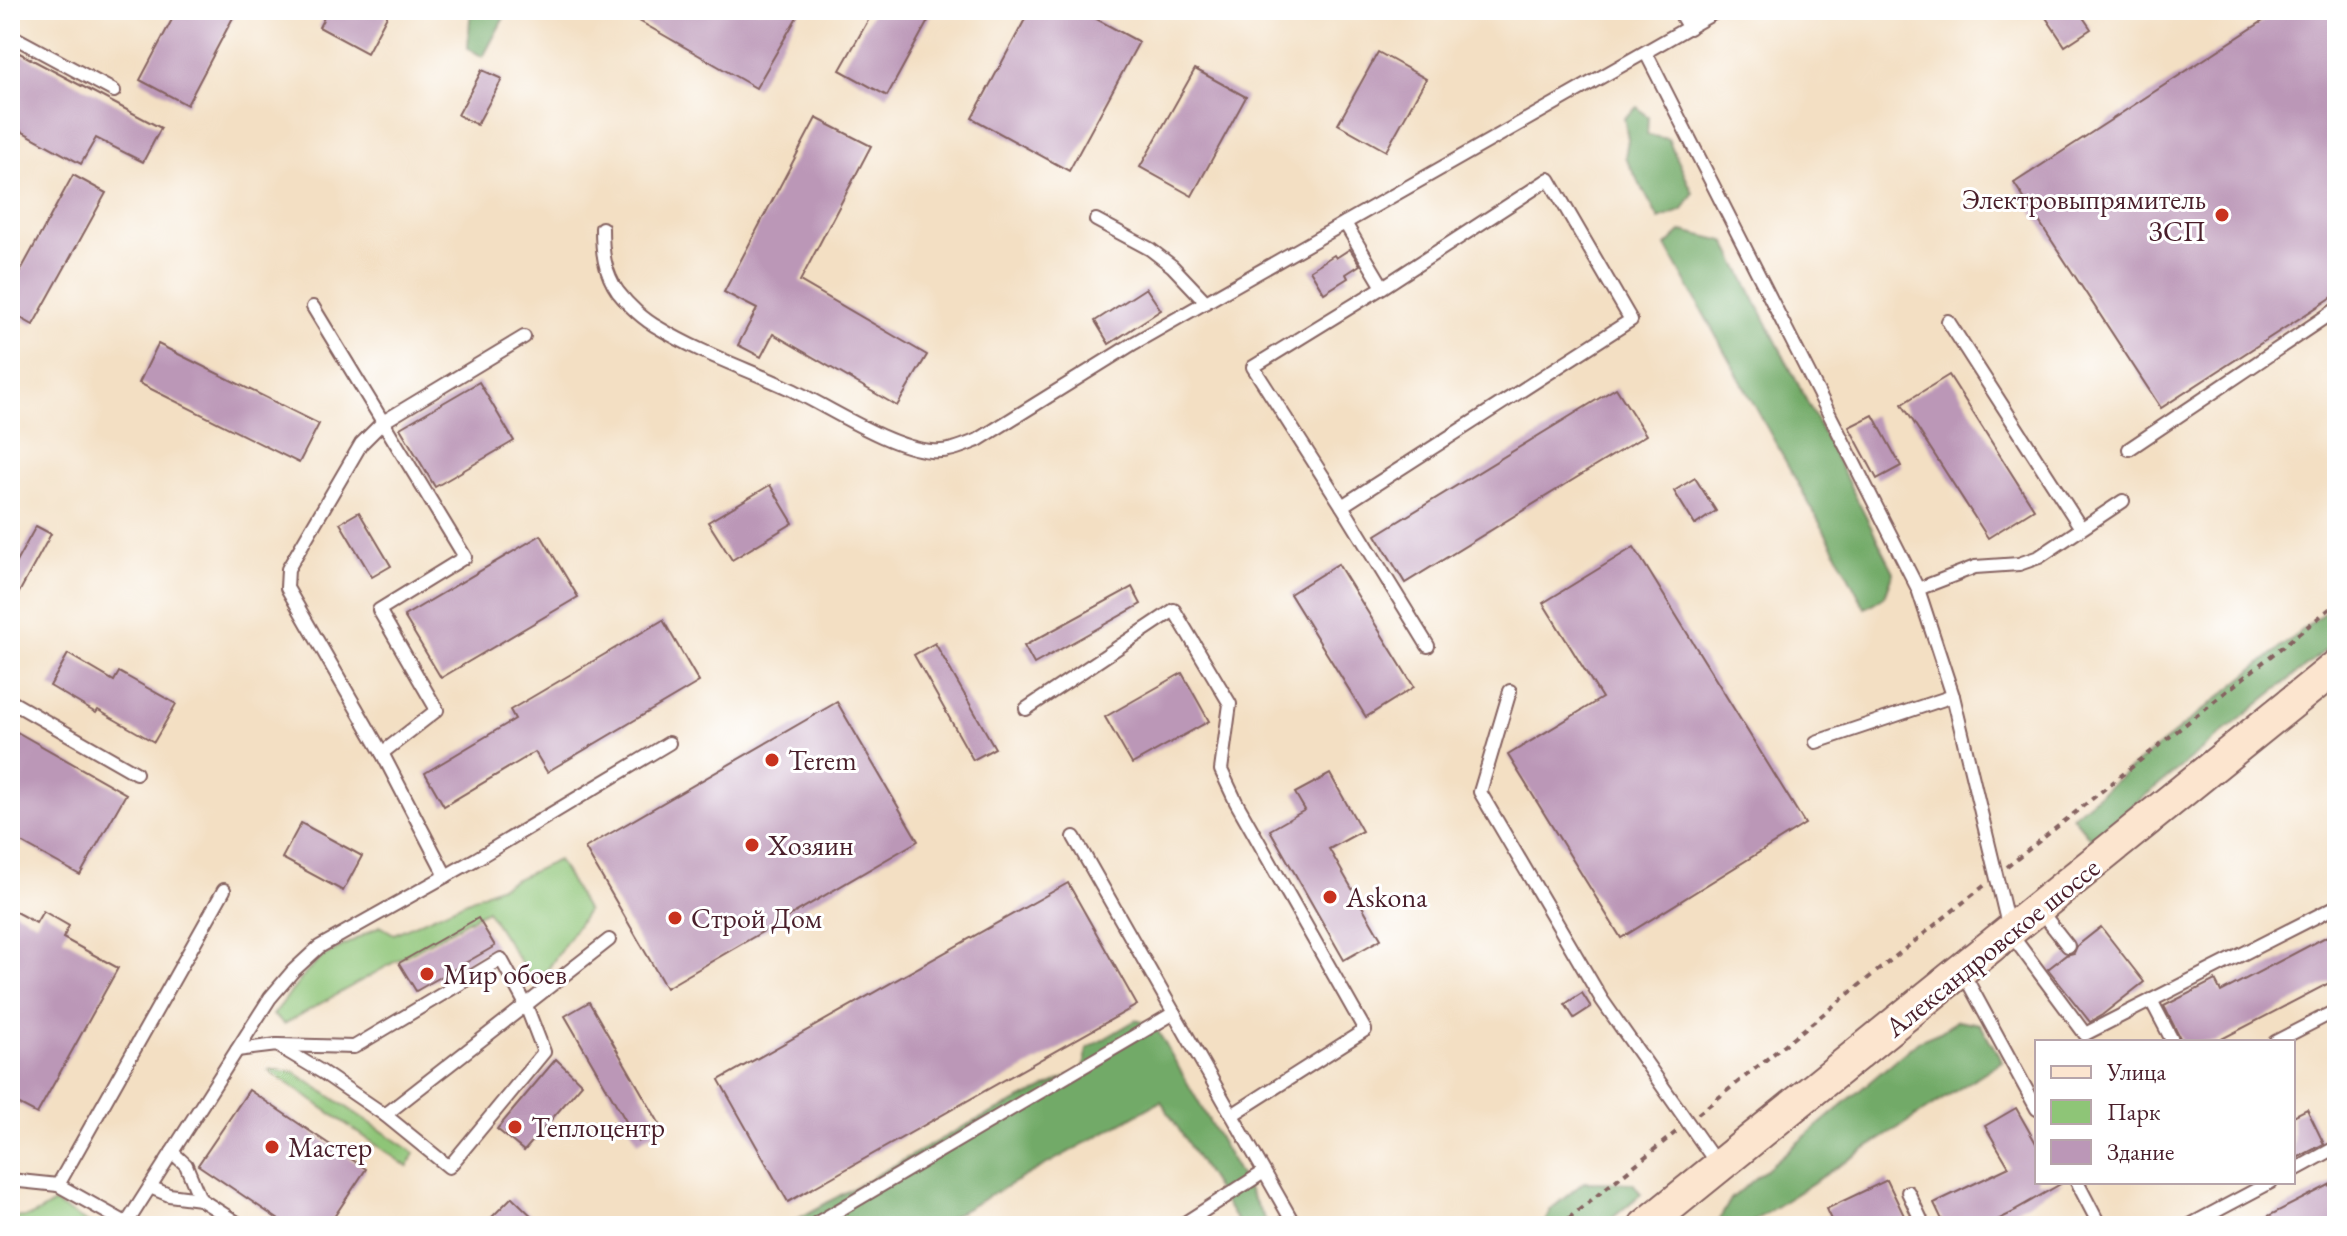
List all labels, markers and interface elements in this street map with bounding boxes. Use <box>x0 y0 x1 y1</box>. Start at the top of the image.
place label: Электровыпрямитель ЗСП <box>1962 181 2206 249</box>
marker: Электровыпрямитель ЗСП <box>2213 206 2231 224</box>
place label: Terem <box>788 742 857 778</box>
marker: Terem <box>763 751 781 769</box>
place label: Хозяин <box>767 827 854 863</box>
marker: Хозяин <box>743 836 761 854</box>
street label: Александровское шоссе <box>1876 849 2107 1045</box>
place label: Askona <box>1345 879 1428 915</box>
marker: Askona <box>1321 888 1339 906</box>
place label: Строй Дом <box>691 900 822 936</box>
marker: Строй Дом <box>666 909 684 927</box>
place label: Мир обоев <box>443 956 567 992</box>
marker: Мир обоев <box>418 965 436 983</box>
legend <box>2035 1040 2295 1184</box>
text: Улица <box>2106 1056 2166 1087</box>
text: Парк <box>2107 1096 2161 1127</box>
place label: Теплоцентр <box>531 1109 665 1145</box>
marker: Теплоцентр <box>506 1118 524 1136</box>
place label: Мастер <box>288 1129 372 1165</box>
text: Здание <box>2107 1136 2174 1167</box>
marker: Мастер <box>263 1138 281 1156</box>

